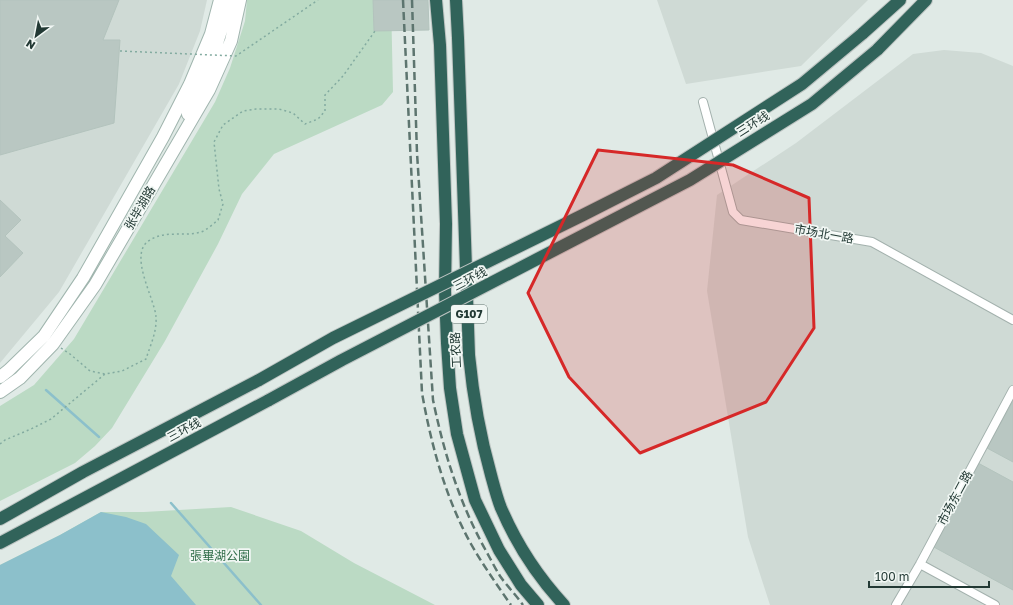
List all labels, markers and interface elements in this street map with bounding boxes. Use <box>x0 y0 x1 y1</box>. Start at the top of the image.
north arrow <box>16 16 56 56</box>
text: N <box>23 37 37 53</box>
street label: 三环线 <box>733 108 772 139</box>
street label: 张毕湖路 <box>121 183 158 232</box>
street label: 市场北一路 <box>793 221 855 246</box>
street label: 三环线 <box>450 264 489 293</box>
road number: G107 <box>451 305 487 323</box>
street label: 工农路 <box>447 332 464 368</box>
street label: 三环线 <box>164 414 203 445</box>
street label: 市场东二路 <box>934 468 975 528</box>
park label: 張畢湖公園 <box>190 548 250 563</box>
scale bar <box>869 563 989 589</box>
text: 100 m <box>875 569 909 584</box>

